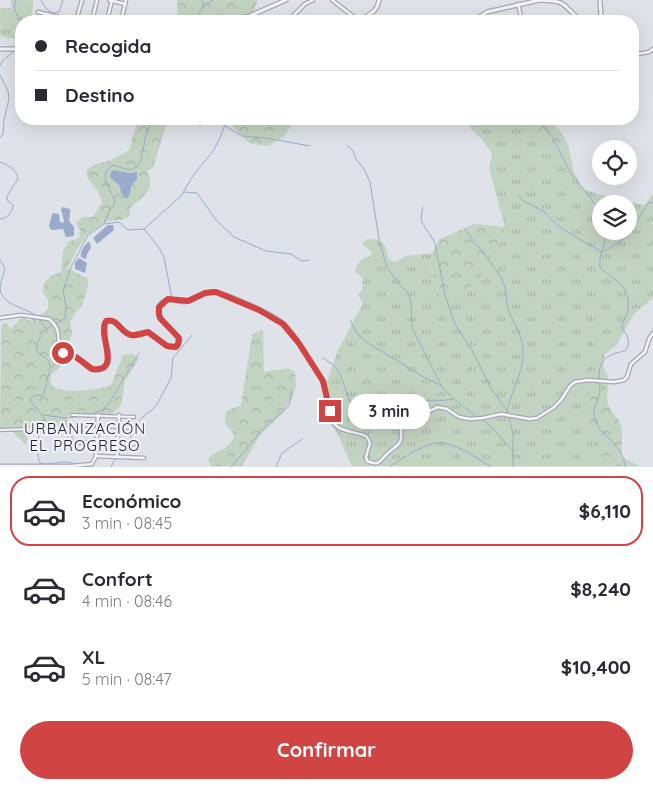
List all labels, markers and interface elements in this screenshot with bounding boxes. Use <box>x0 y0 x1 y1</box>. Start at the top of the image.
text: Recogida <box>65 34 151 58</box>
text: Destino <box>65 83 135 107</box>
map controls <box>592 140 637 240</box>
button: locate <box>592 140 637 185</box>
button: layers <box>592 195 637 240</box>
route start <box>52 342 74 364</box>
callout: 3 min <box>348 394 430 428</box>
route end <box>319 400 341 422</box>
text: 3 min <box>368 401 410 421</box>
district label: URBANIZACIÓN EL PROGRESO <box>24 419 146 455</box>
icon: car <box>22 489 67 534</box>
text: Económico <box>82 489 181 513</box>
text: $6,110 <box>579 499 631 523</box>
text: 3 min · 08:45 <box>82 513 172 533</box>
icon: car <box>22 567 67 612</box>
text: Confort <box>82 567 153 591</box>
text: $8,240 <box>570 577 631 601</box>
text: 4 min · 08:46 <box>82 591 172 611</box>
icon: car <box>22 645 67 690</box>
text: XL <box>82 645 105 669</box>
text: $10,400 <box>561 655 631 679</box>
text: 5 min · 08:47 <box>82 669 172 689</box>
button: Confirmar <box>20 721 633 779</box>

